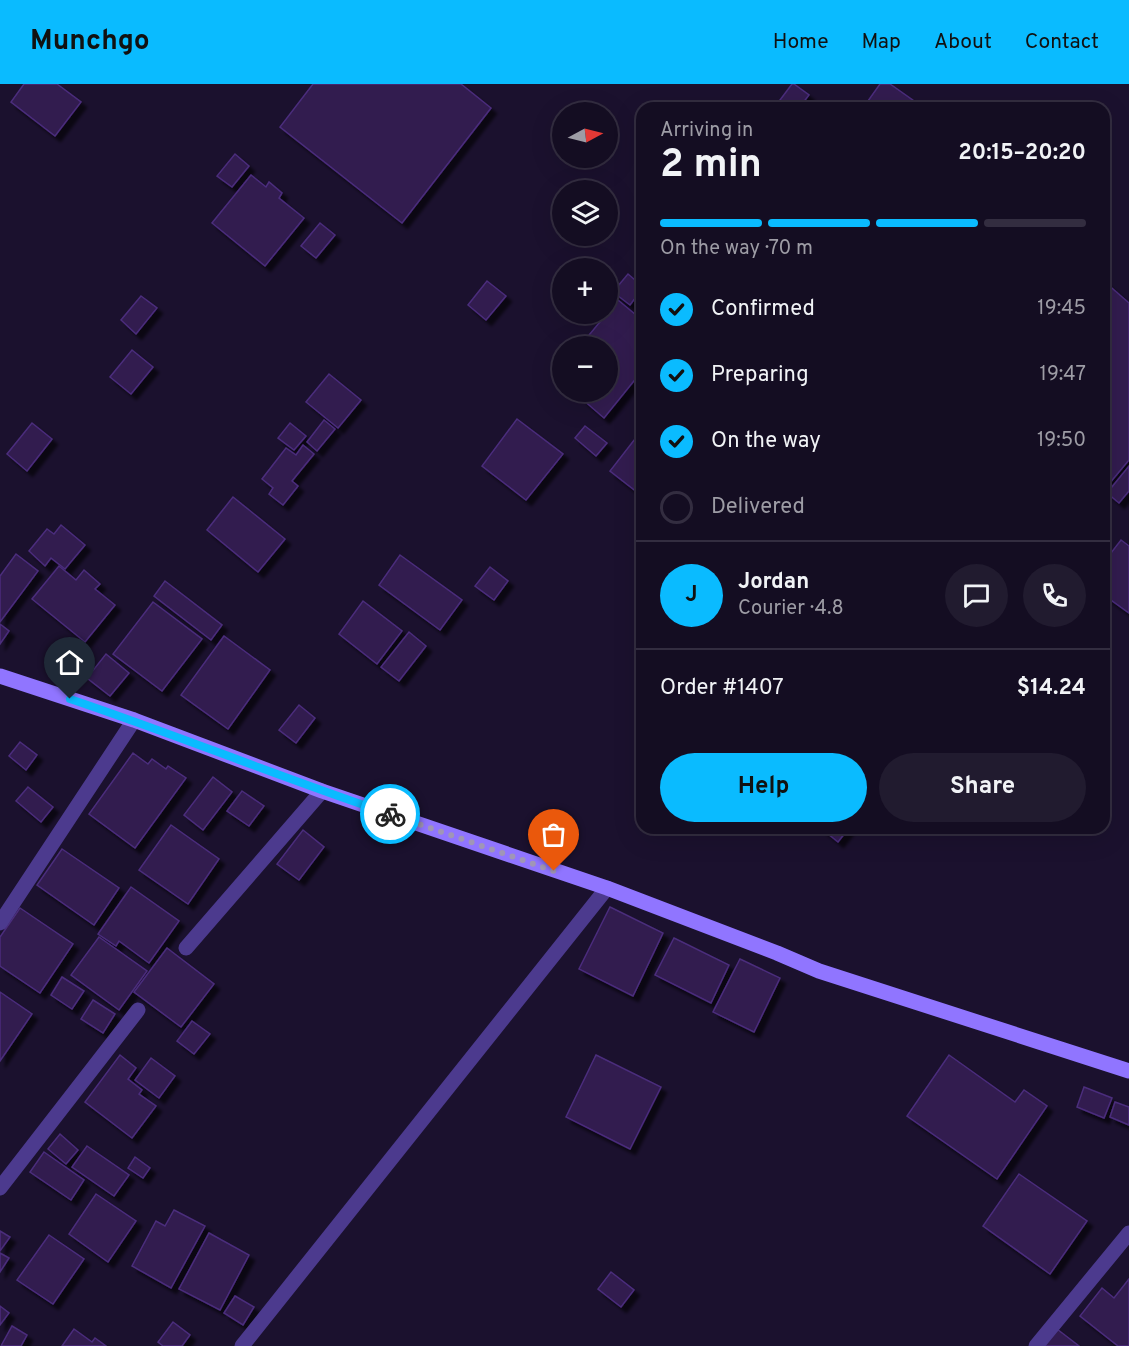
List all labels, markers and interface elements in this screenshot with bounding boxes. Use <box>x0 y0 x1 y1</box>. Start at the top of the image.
text: Munchgo <box>30 24 150 60</box>
text: Home <box>773 29 829 56</box>
text: Map <box>862 29 901 56</box>
text: About <box>934 29 992 56</box>
text: Contact <box>1025 29 1099 56</box>
north arrow <box>552 102 618 168</box>
map controls <box>552 102 618 402</box>
text: Arriving in <box>660 118 753 144</box>
text: 20:15–20:20 <box>958 140 1086 167</box>
text: 2 min <box>660 142 762 191</box>
button: layers <box>552 180 618 246</box>
text: On the way · 70 m <box>660 236 813 262</box>
button: + <box>552 258 618 324</box>
icon: check <box>660 293 693 326</box>
text: Confirmed <box>711 296 815 323</box>
text: 19:45 <box>1037 296 1086 322</box>
button: − <box>552 336 618 402</box>
icon: check <box>660 359 693 392</box>
text: Preparing <box>711 362 809 389</box>
text: 19:47 <box>1039 362 1086 388</box>
icon: check <box>660 425 693 458</box>
text: On the way <box>711 428 821 455</box>
text: 19:50 <box>1037 428 1086 454</box>
text: Delivered <box>711 494 805 521</box>
button: chat <box>945 564 1008 627</box>
button: phone <box>1023 564 1086 627</box>
text: Jordan <box>738 569 809 596</box>
text: J <box>685 582 698 609</box>
text: Courier · 4.8 <box>738 596 844 622</box>
pin <box>44 637 95 699</box>
icon: home <box>53 646 86 679</box>
text: Order #1407 <box>660 675 784 702</box>
text: $14.24 <box>1017 675 1086 702</box>
button: Help <box>660 753 867 822</box>
button: Share <box>879 753 1086 822</box>
courier <box>360 784 420 844</box>
icon: bike <box>374 798 407 831</box>
pin <box>528 809 579 871</box>
icon: bag <box>537 818 570 851</box>

